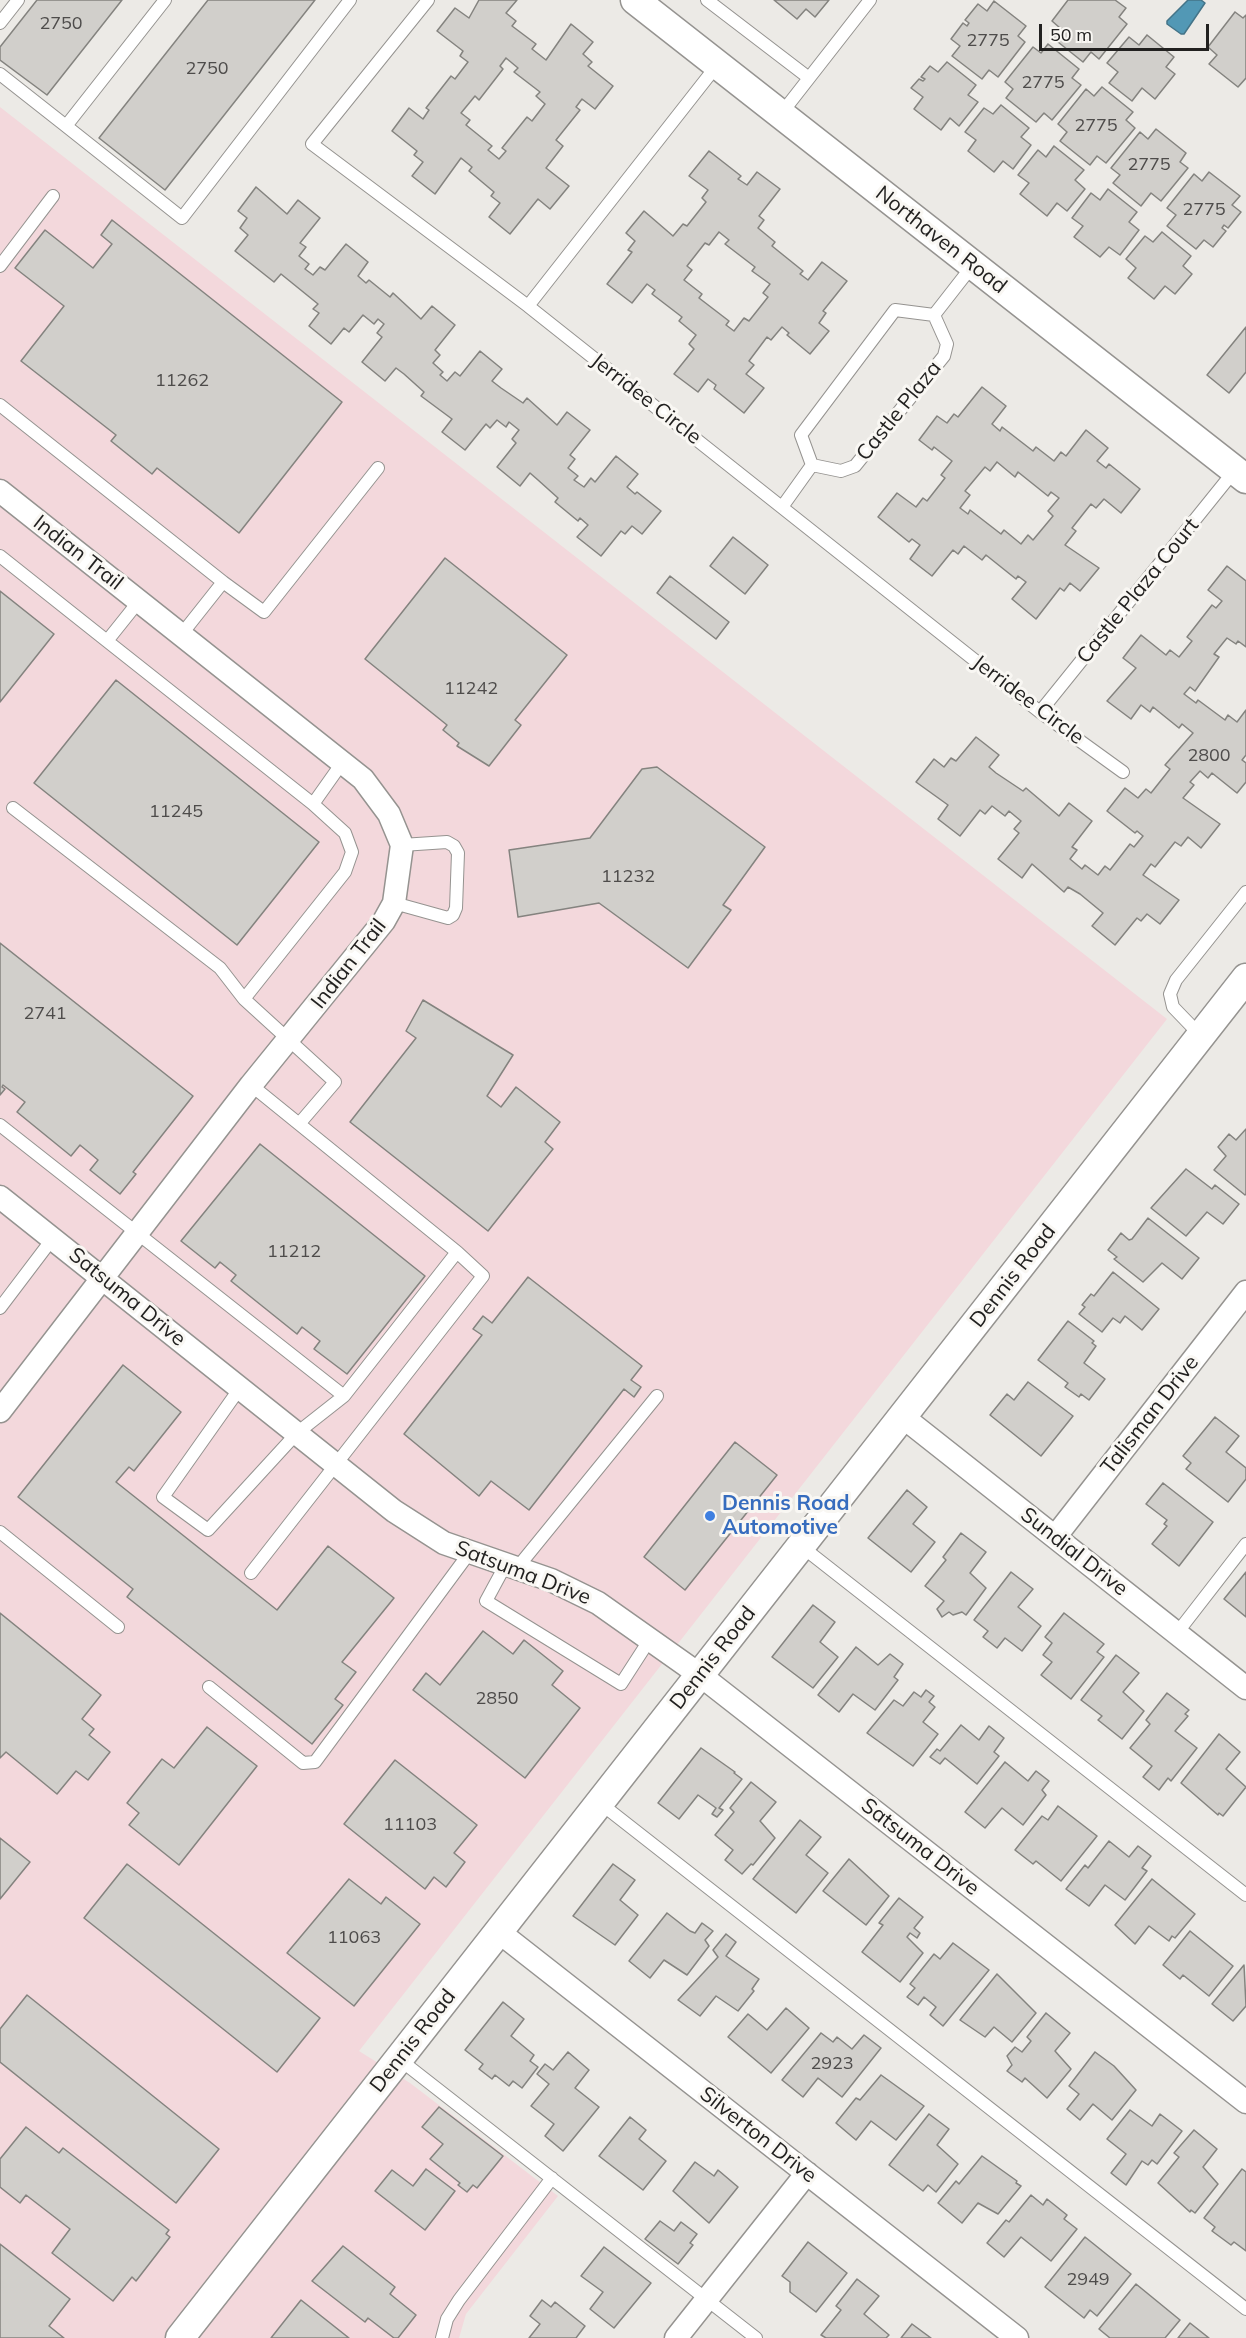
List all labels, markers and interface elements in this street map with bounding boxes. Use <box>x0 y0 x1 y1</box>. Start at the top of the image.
scale bar <box>1042 12 1212 50</box>
house number: 2750 <box>39 13 83 35</box>
text: 50 m <box>1050 23 1092 46</box>
house number: 2775 <box>966 30 1010 52</box>
house number: 2750 <box>185 58 229 80</box>
house number: 2775 <box>1021 72 1065 94</box>
house number: 2775 <box>1074 115 1118 137</box>
house number: 2775 <box>1127 154 1171 176</box>
street label: Northaven Road <box>870 181 1012 299</box>
house number: 2775 <box>1182 199 1226 221</box>
street label: Jerridee Circle <box>586 348 706 450</box>
street label: Castle Plaza <box>851 356 947 466</box>
house number: 11262 <box>155 370 209 392</box>
street label: Indian Trail <box>28 510 128 596</box>
street label: Castle Plaza Court <box>1072 513 1204 669</box>
street label: Jerridee Circle <box>967 650 1089 750</box>
house number: 11242 <box>444 678 498 700</box>
house number: 2800 <box>1187 745 1231 767</box>
house number: 11245 <box>149 801 203 823</box>
house number: 11232 <box>601 866 655 888</box>
street label: Indian Trail <box>306 914 392 1014</box>
house number: 2741 <box>23 1003 67 1025</box>
street label: Dennis Road <box>965 1219 1061 1333</box>
house number: 11212 <box>267 1241 321 1263</box>
street label: Satsuma Drive <box>64 1242 190 1352</box>
street label: Talisman Drive <box>1096 1351 1204 1479</box>
place label: Dennis Road Automotive <box>722 1491 850 1541</box>
street label: Sundial Drive <box>1015 1502 1133 1602</box>
marker: Dennis Road Automotive <box>703 1509 717 1523</box>
street label: Satsuma Drive <box>452 1536 594 1610</box>
street label: Dennis Road <box>665 1601 761 1715</box>
house number: 2850 <box>475 1688 519 1710</box>
street label: Satsuma Drive <box>856 1793 984 1901</box>
house number: 11103 <box>383 1814 437 1836</box>
house number: 11063 <box>327 1927 381 1949</box>
street label: Dennis Road <box>365 1984 461 2098</box>
house number: 2923 <box>810 2053 854 2075</box>
street label: Silverton Drive <box>695 2082 821 2188</box>
house number: 2949 <box>1066 2269 1110 2291</box>

